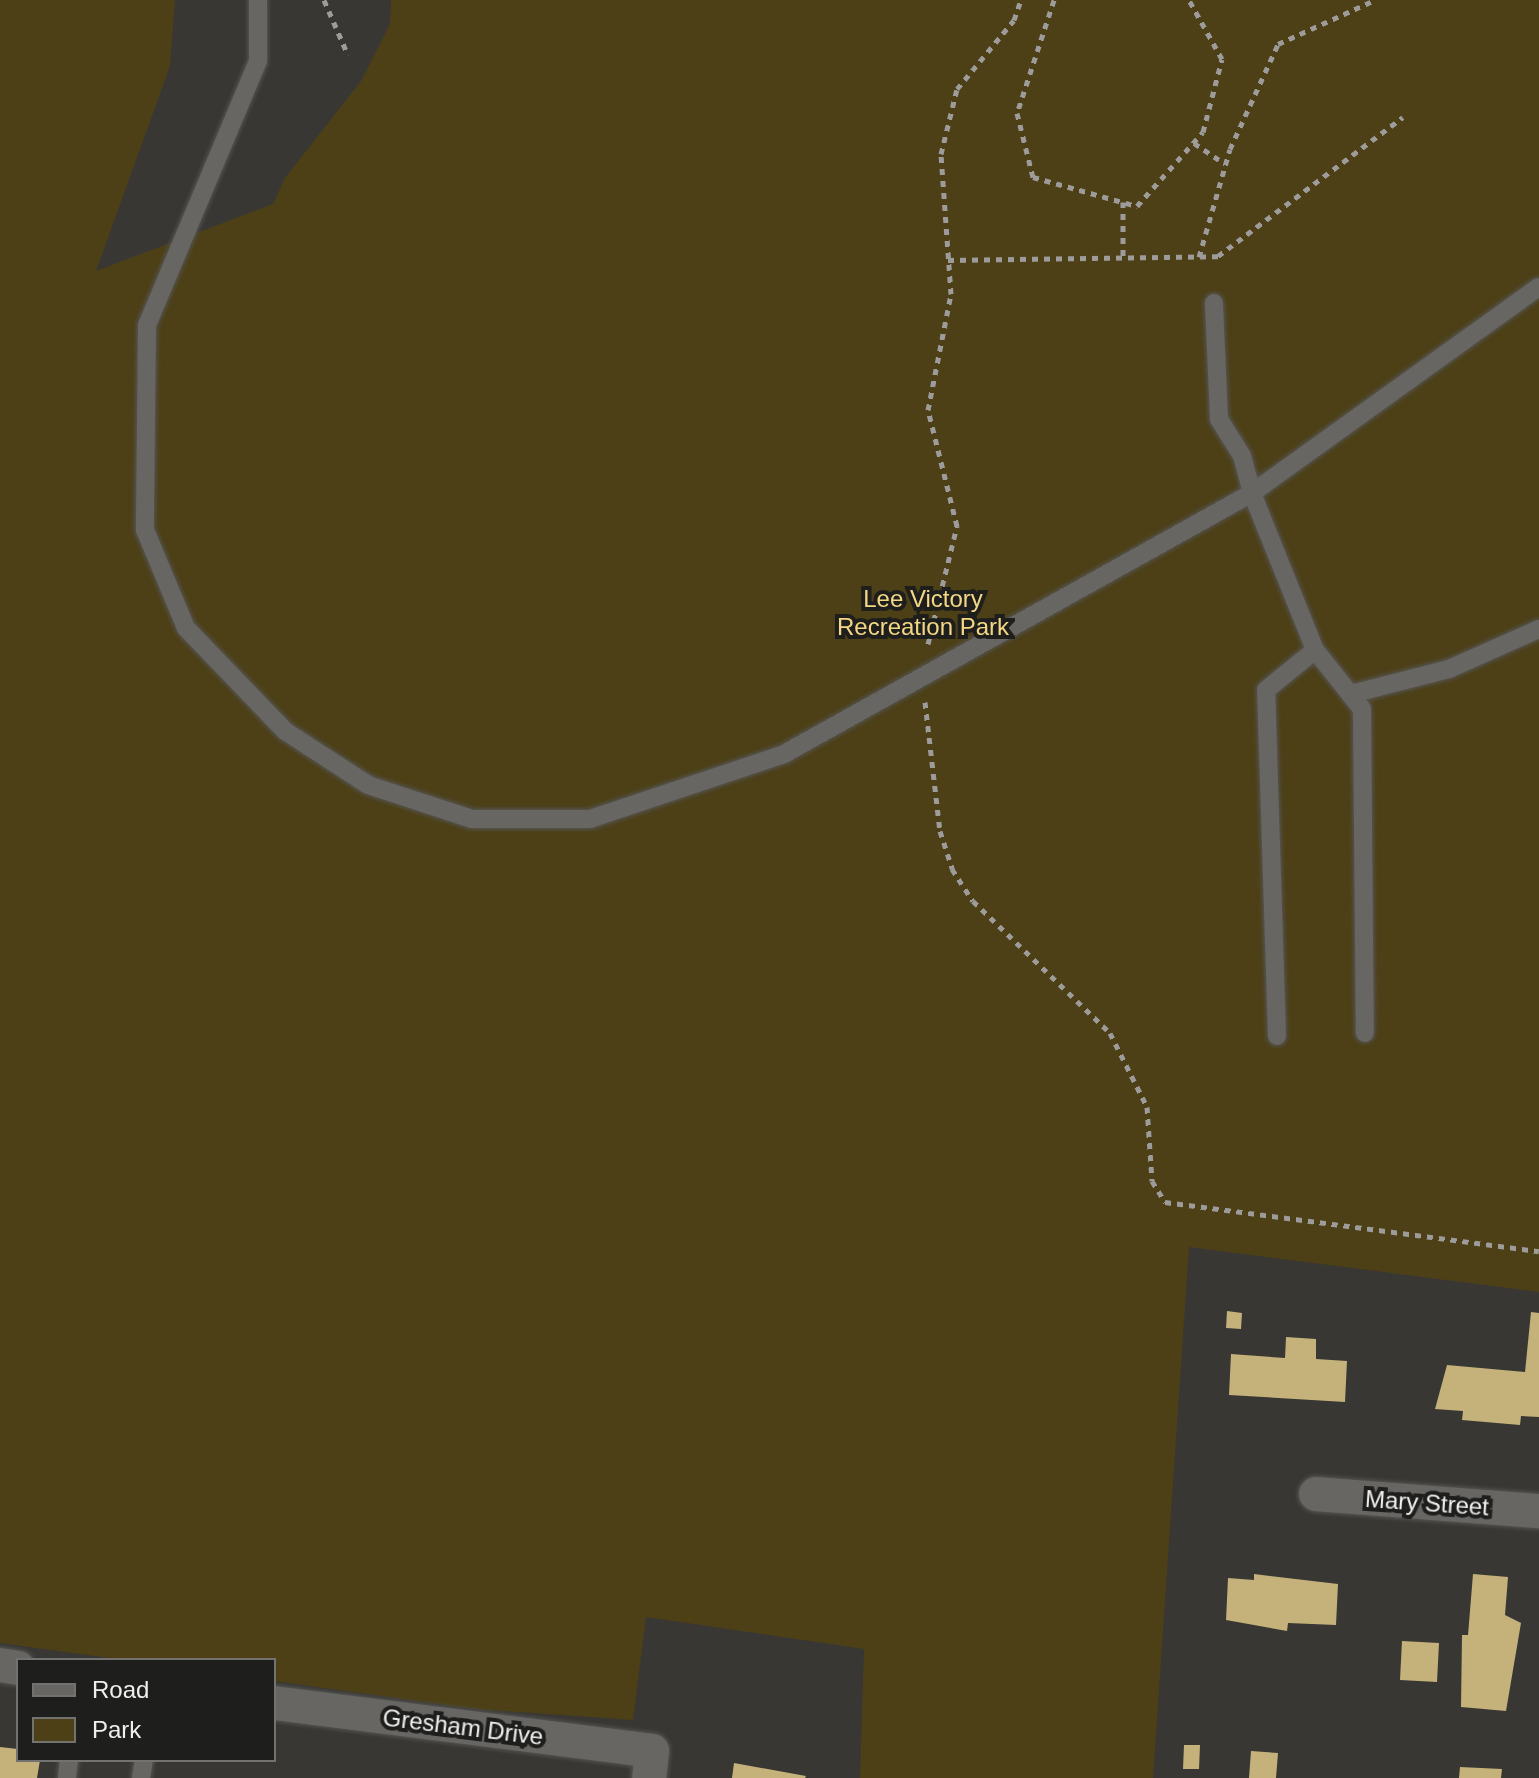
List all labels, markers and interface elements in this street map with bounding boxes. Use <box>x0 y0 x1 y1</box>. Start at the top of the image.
park label: Lee Victory Recreation Park <box>837 585 1009 641</box>
street label: Mary Street <box>1364 1484 1490 1522</box>
legend <box>16 1658 276 1762</box>
text: Road <box>92 1676 149 1703</box>
street label: Gresham Drive <box>381 1703 545 1751</box>
text: Park <box>92 1716 141 1743</box>

